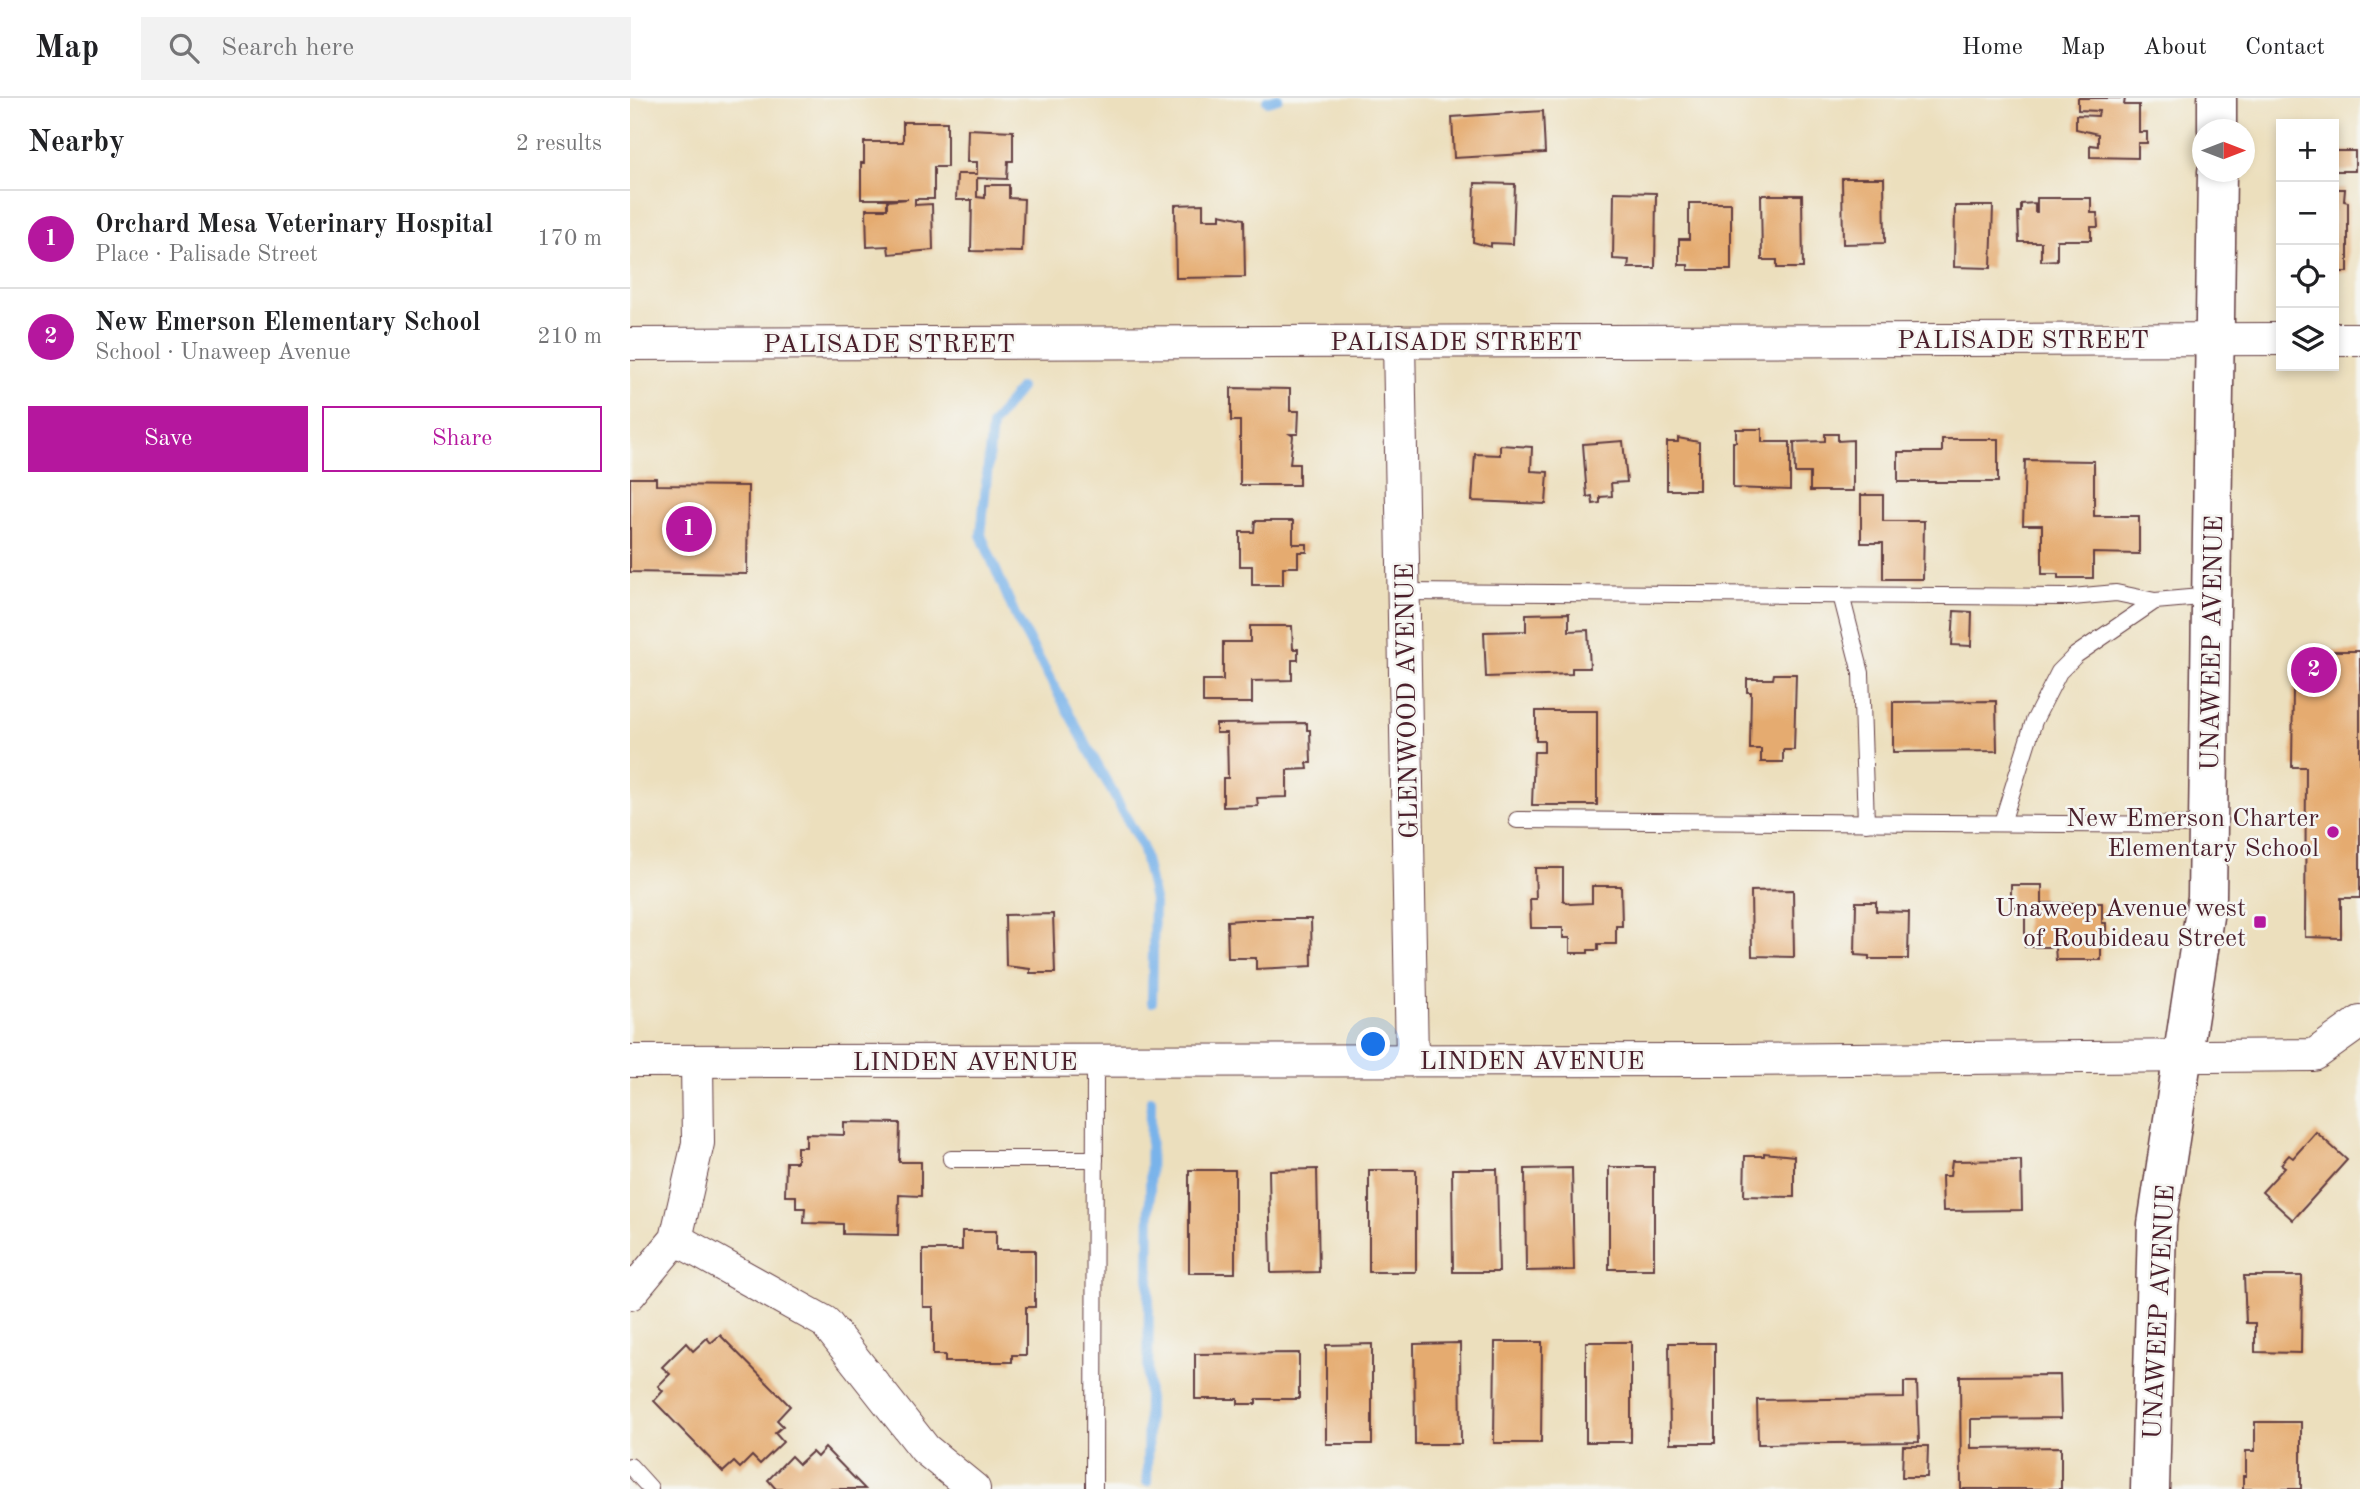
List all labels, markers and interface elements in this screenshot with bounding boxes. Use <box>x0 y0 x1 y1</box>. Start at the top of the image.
search box <box>141 17 631 80</box>
icon: search <box>165 29 203 67</box>
text: Map <box>35 32 99 65</box>
text: Search here <box>221 35 354 61</box>
text: Home <box>1962 36 2023 60</box>
text: Map <box>2061 36 2105 60</box>
text: About <box>2143 36 2207 60</box>
text: Contact <box>2245 36 2325 60</box>
north arrow <box>2192 119 2255 182</box>
map controls <box>2276 119 2339 371</box>
button: + <box>2276 119 2339 182</box>
text: Nearby <box>28 128 125 158</box>
text: 2 results <box>516 132 602 155</box>
button: − <box>2276 182 2339 245</box>
text: Orchard Mesa Veterinary Hospital <box>95 212 493 238</box>
text: 1 <box>44 227 58 250</box>
text: 170 m <box>537 227 602 250</box>
text: Place · Palisade Street <box>95 243 318 266</box>
button: locate <box>2276 245 2339 308</box>
button: layers <box>2276 308 2339 371</box>
text: New Emerson Elementary School <box>95 310 481 336</box>
text: 2 <box>44 325 58 348</box>
text: 210 m <box>537 325 602 348</box>
street label: PALISADE STREET <box>1897 328 2149 354</box>
street label: PALISADE STREET <box>1330 330 1582 356</box>
street label: PALISADE STREET <box>763 332 1015 358</box>
text: School · Unaweep Avenue <box>95 341 351 364</box>
button: Save <box>28 406 308 472</box>
button: Share <box>322 406 602 472</box>
pin: 1 <box>666 503 712 555</box>
street label: UNAWEEP AVENUE <box>2198 515 2228 771</box>
street label: GLENWOOD AVENUE <box>1393 563 1423 839</box>
pin: 2 <box>2291 644 2337 696</box>
place label: New Emerson Charter Elementary School <box>2066 806 2319 862</box>
marker: New Emerson Charter Elementary School <box>2325 824 2341 840</box>
place label: Unaweep Avenue west of Roubideau Street <box>1995 896 2246 952</box>
marker: Unaweep Avenue west of Roubideau Street <box>2252 914 2268 930</box>
your location <box>1356 1027 1390 1061</box>
street label: LINDEN AVENUE <box>1419 1049 1645 1075</box>
street label: LINDEN AVENUE <box>852 1050 1078 1076</box>
street label: UNAWEEP AVENUE <box>2140 1184 2180 1440</box>

